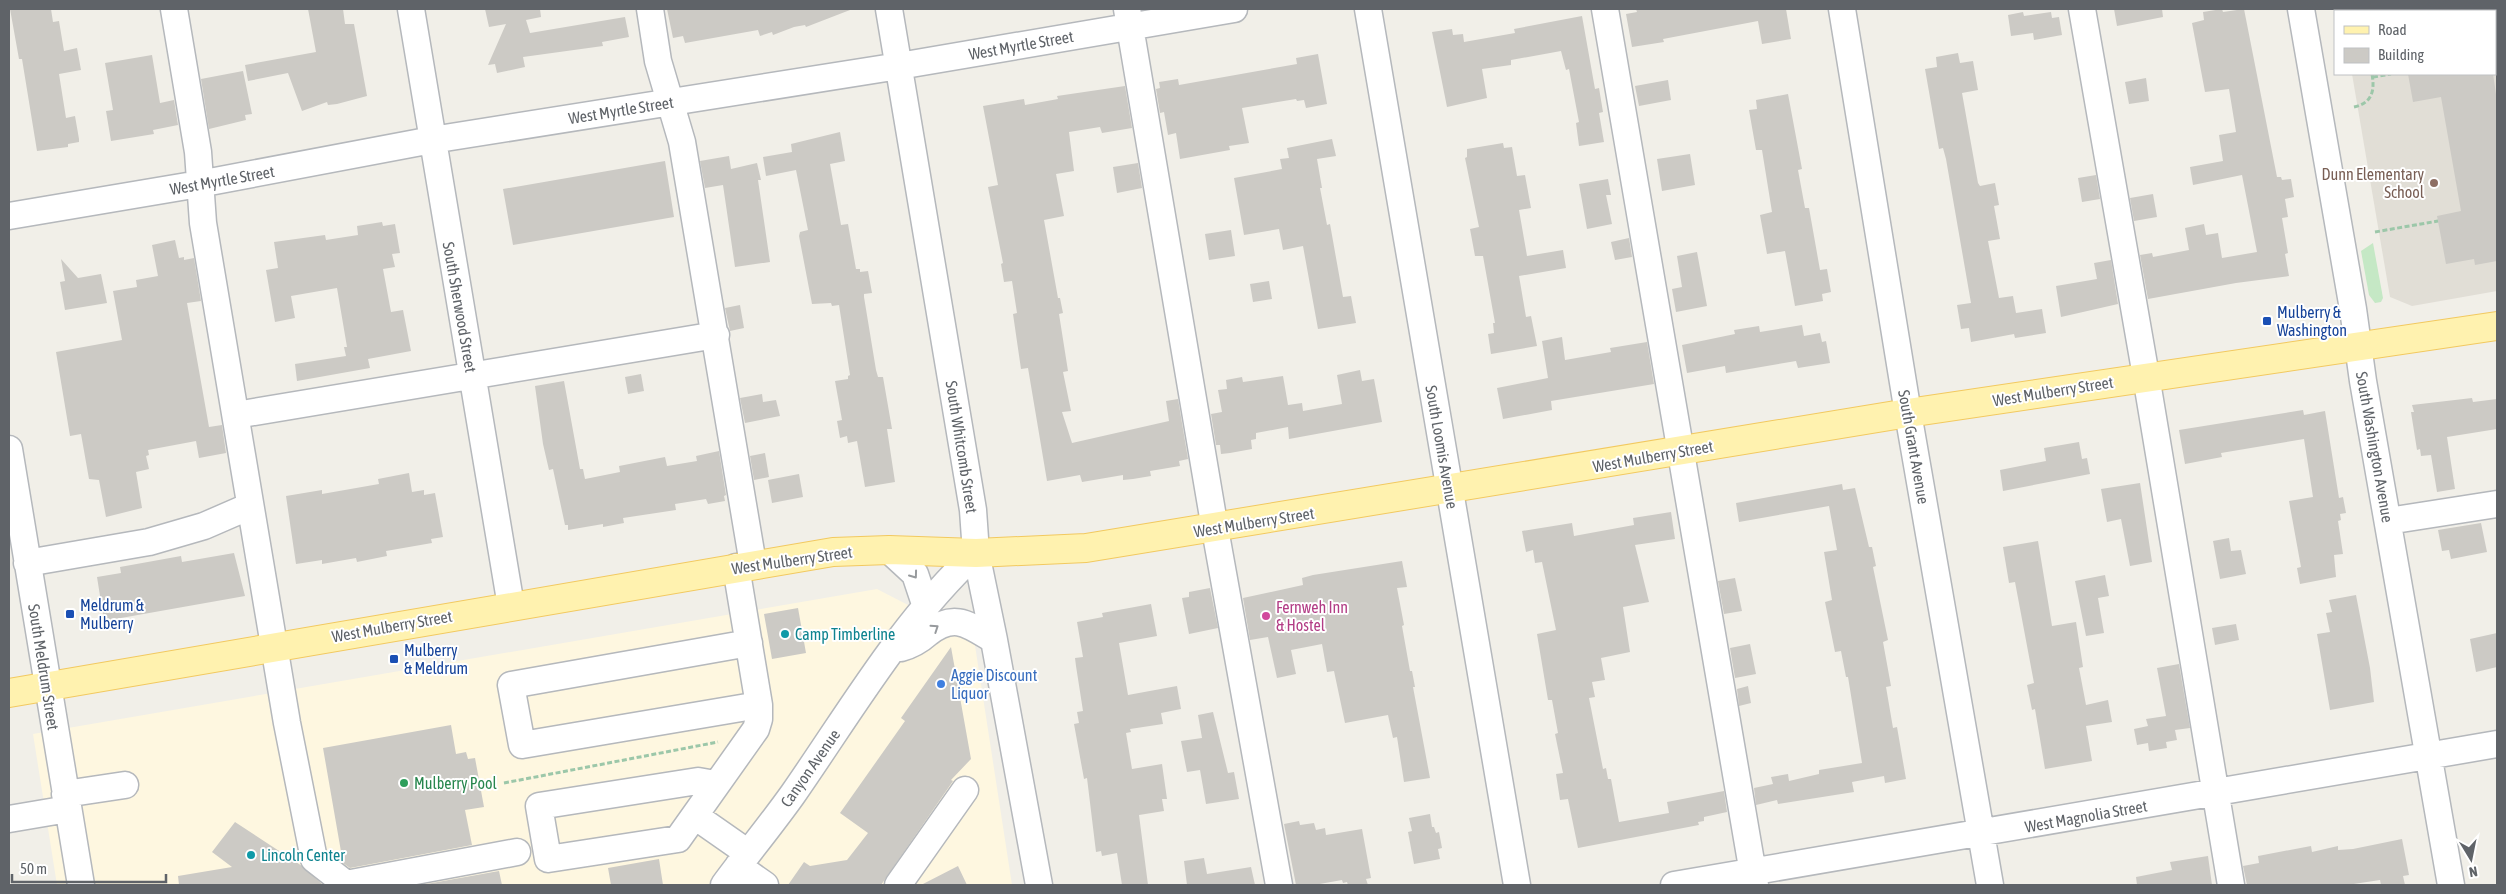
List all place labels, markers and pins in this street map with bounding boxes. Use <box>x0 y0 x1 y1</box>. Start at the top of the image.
place label: Dunn Elementary School <box>2322 165 2425 201</box>
marker: Dunn Elementary School <box>2428 177 2440 189</box>
place label: Mulberry & Washington <box>2277 303 2347 340</box>
marker: Mulberry & Washington <box>2261 315 2273 327</box>
place label: Meldrum & Mulberry <box>80 596 145 633</box>
place label: Fernweh Inn & Hostel <box>1276 598 1348 634</box>
marker: Meldrum & Mulberry <box>64 608 76 620</box>
marker: Fernweh Inn & Hostel <box>1260 610 1272 622</box>
place label: Camp Timberline <box>795 625 895 644</box>
marker: Camp Timberline <box>779 628 791 640</box>
place label: Mulberry & Meldrum <box>404 641 468 677</box>
marker: Mulberry & Meldrum <box>388 653 400 665</box>
place label: Aggie Discount Liquor <box>951 666 1038 703</box>
marker: Aggie Discount Liquor <box>935 678 947 690</box>
place label: Mulberry Pool <box>414 774 497 793</box>
marker: Mulberry Pool <box>398 777 410 789</box>
place label: Lincoln Center <box>261 846 345 864</box>
marker: Lincoln Center <box>245 849 257 861</box>

